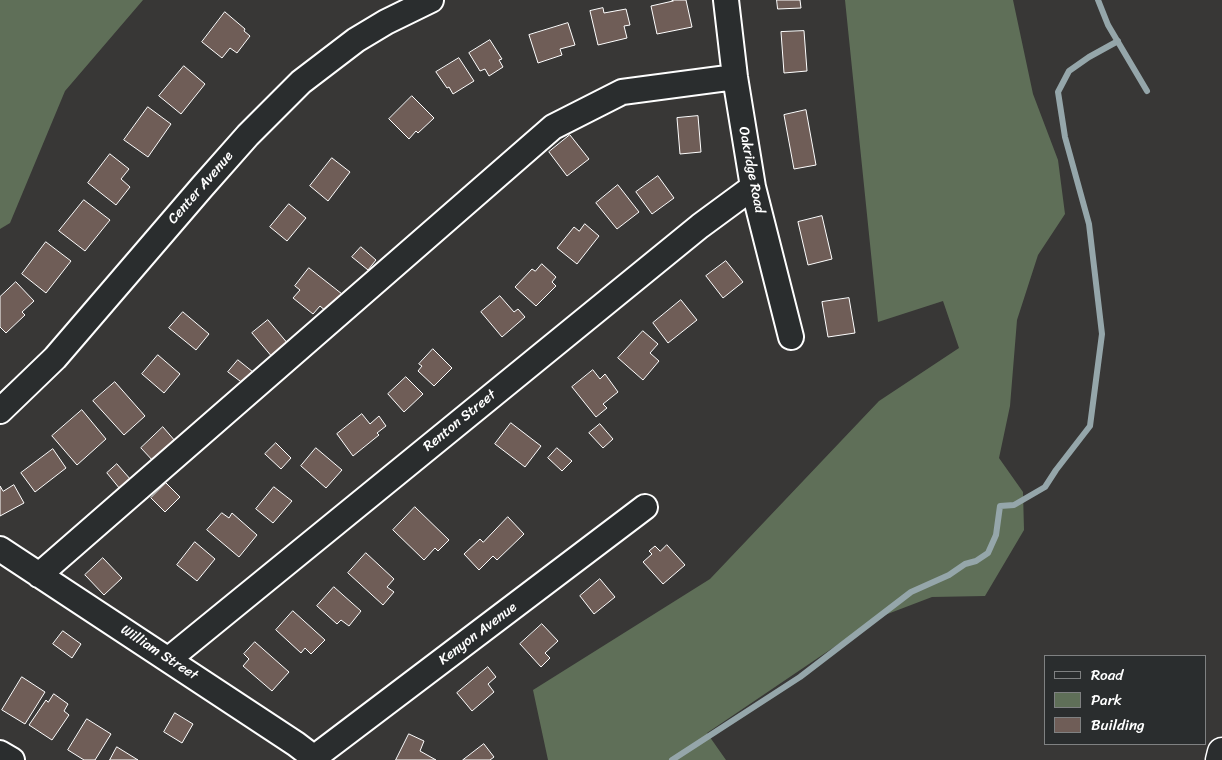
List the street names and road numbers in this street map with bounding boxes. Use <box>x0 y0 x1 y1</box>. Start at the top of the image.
street label: Oakridge Road <box>734 125 768 215</box>
street label: Center Avenue <box>165 148 237 228</box>
street label: Renton Street <box>420 387 500 455</box>
street label: Kenyon Avenue <box>436 599 520 669</box>
street label: William Street <box>117 622 201 684</box>

